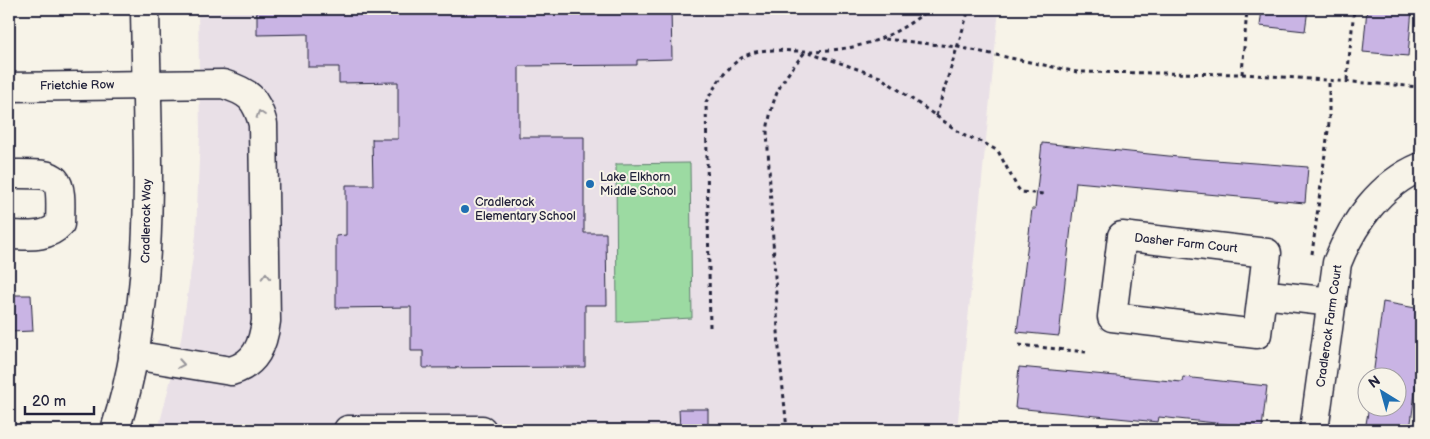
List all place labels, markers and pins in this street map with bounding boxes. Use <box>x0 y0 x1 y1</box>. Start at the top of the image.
place label: Lake Elkhorn Middle School <box>600 170 676 199</box>
marker: Lake Elkhorn Middle School <box>584 178 596 190</box>
place label: Cradlerock Elementary School <box>475 195 576 224</box>
marker: Cradlerock Elementary School <box>459 203 471 215</box>

